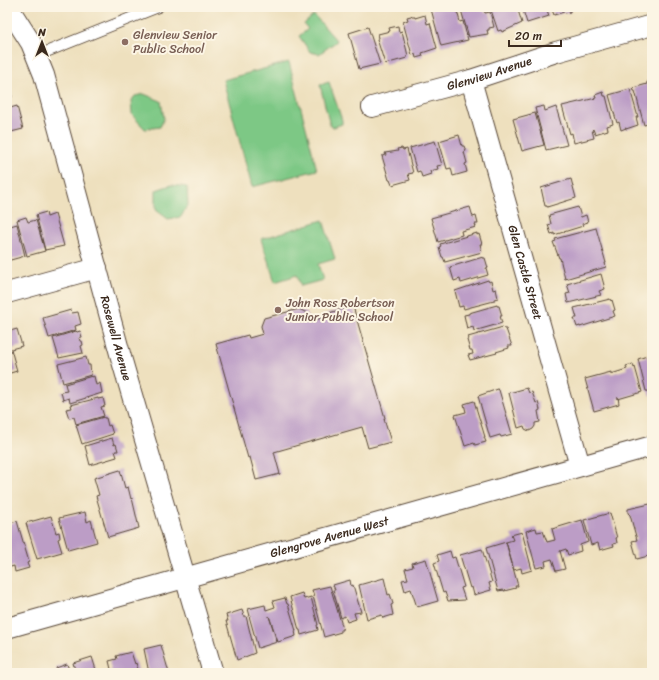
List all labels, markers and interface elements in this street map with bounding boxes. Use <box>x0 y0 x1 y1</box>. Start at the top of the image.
north arrow <box>22 22 62 62</box>
scale bar <box>509 22 561 48</box>
text: N <box>37 23 46 42</box>
place label: Glenview Senior Public School <box>133 24 218 60</box>
text: 20 m <box>515 25 542 47</box>
marker: Glenview Senior Public School <box>120 37 130 47</box>
street label: Glenview Avenue <box>444 50 535 97</box>
street label: Glen Castle Street <box>502 223 549 322</box>
place label: John Ross Robertson Junior Public School <box>285 292 395 328</box>
street label: Rosewell Avenue <box>94 293 138 384</box>
marker: John Ross Robertson Junior Public School <box>273 305 283 315</box>
street label: Glengrove Avenue West <box>268 509 392 564</box>

